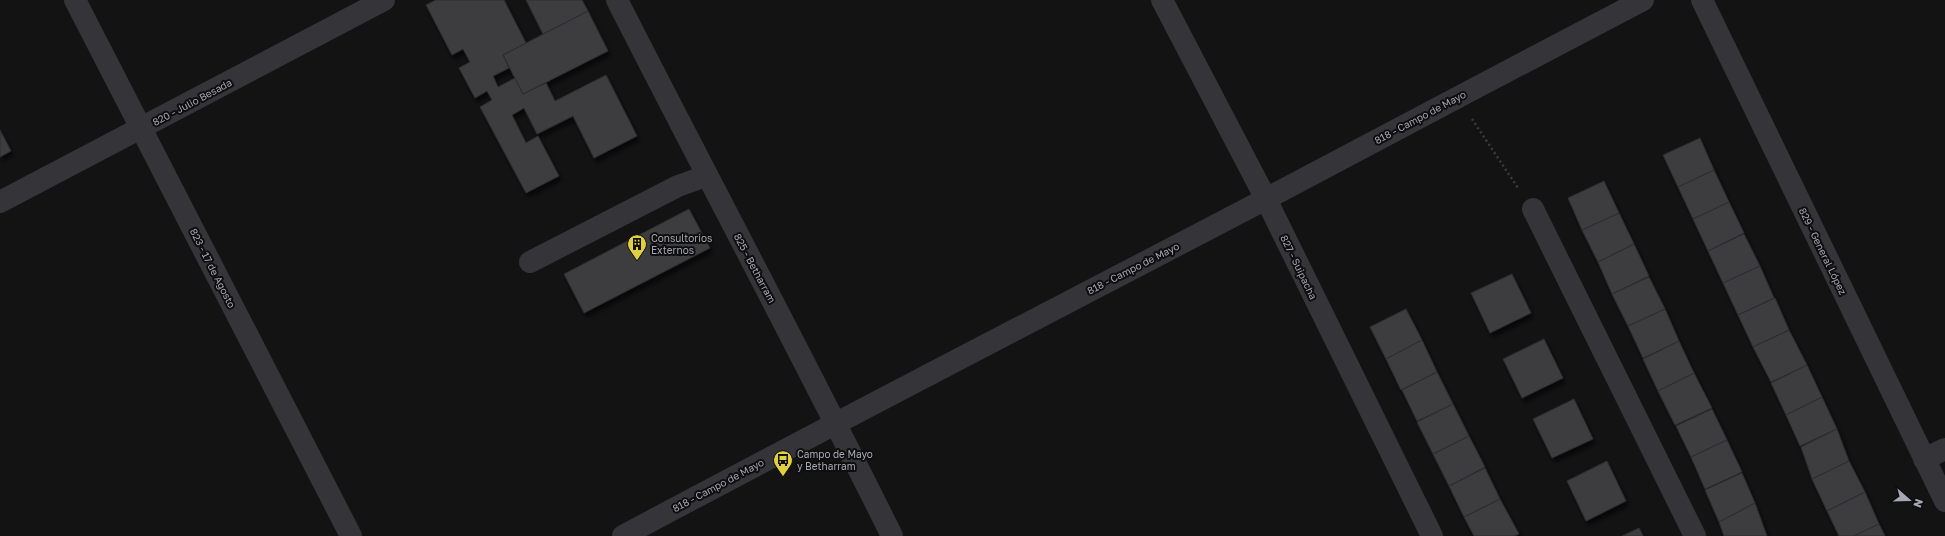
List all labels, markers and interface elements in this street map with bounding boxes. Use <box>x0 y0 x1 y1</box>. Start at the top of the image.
street label: 820 - Julio Besada <box>150 76 234 128</box>
street label: 818 - Campo de Mayo <box>1372 88 1468 146</box>
street label: 829 - General López <box>1797 206 1849 296</box>
street label: 823 - 17 de Agosto <box>188 226 238 310</box>
street label: 825 - Betharram <box>732 231 778 305</box>
place label: Consultorios Externos <box>651 232 712 256</box>
building icon: Consultorios Externos <box>626 233 648 261</box>
street label: 827 - Suipacha <box>1278 233 1320 301</box>
street label: 818 - Campo de Mayo <box>1085 240 1181 296</box>
place label: Campo de Mayo y Betharram <box>797 448 873 472</box>
bus stop icon: Campo de Mayo y Betharram <box>772 449 794 477</box>
street label: 818 - Campo de Mayo <box>670 456 766 514</box>
north arrow <box>1889 480 1929 520</box>
text: N <box>1911 497 1926 510</box>

